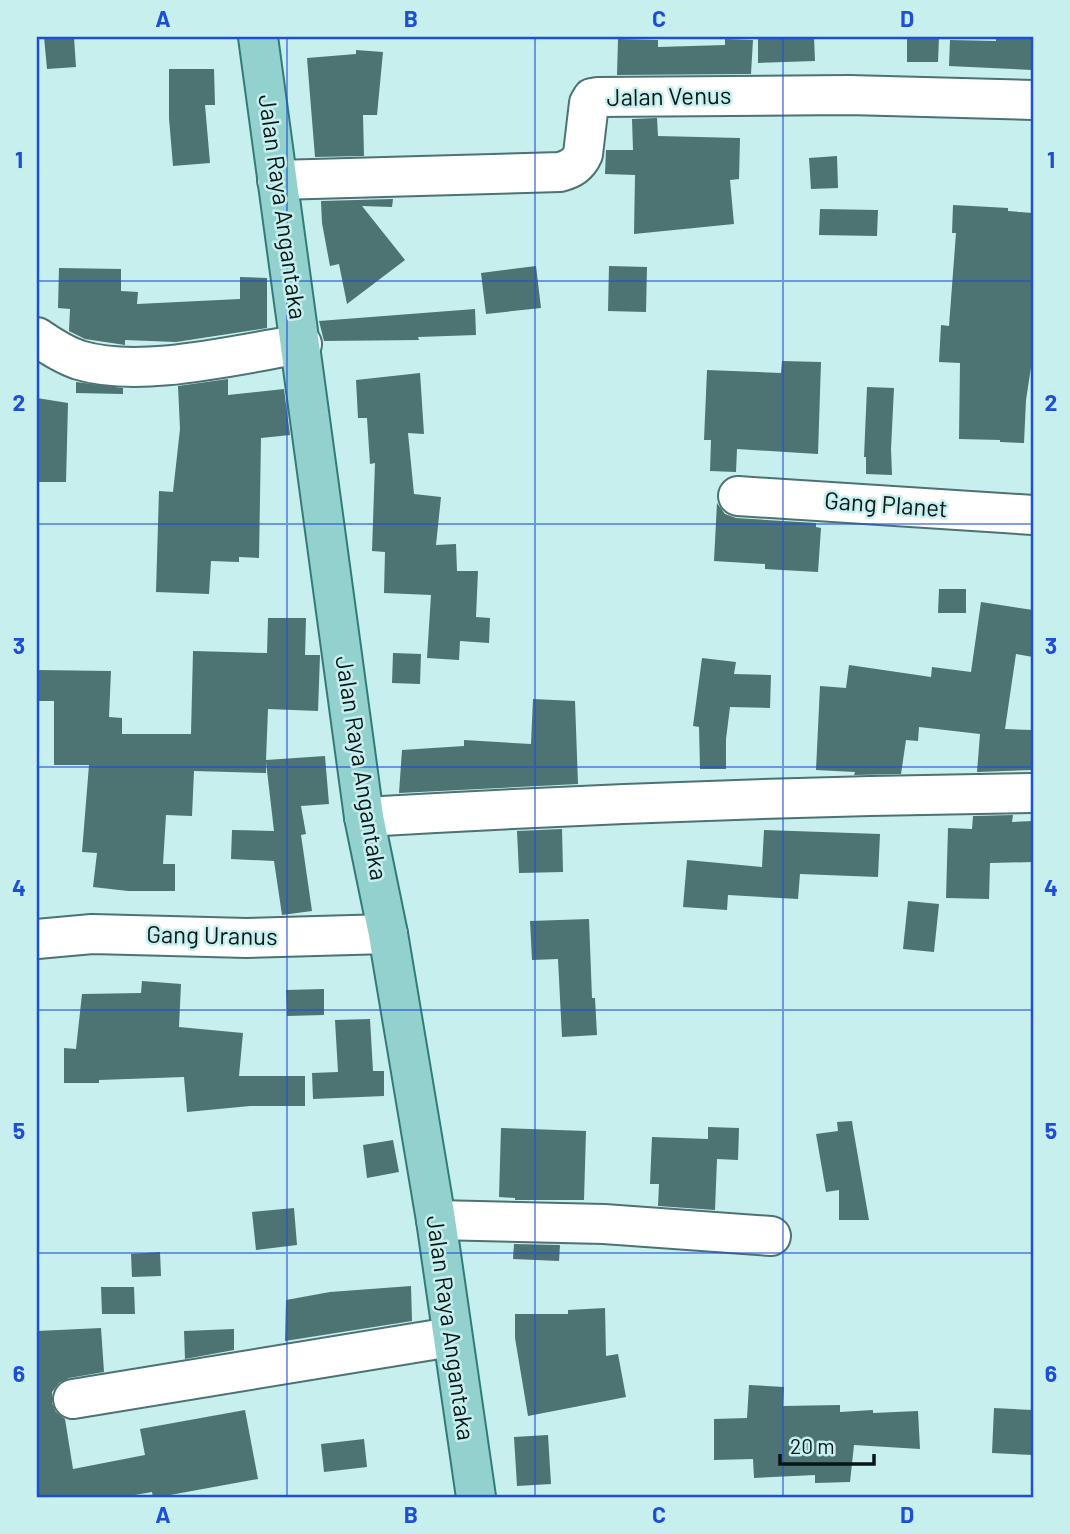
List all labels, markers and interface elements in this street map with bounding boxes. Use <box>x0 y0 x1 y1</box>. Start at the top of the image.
text: A <box>155 4 171 32</box>
text: B <box>404 4 418 32</box>
text: C <box>652 4 666 32</box>
text: D <box>900 4 914 32</box>
street label: Jalan Venus <box>606 80 732 111</box>
street label: Jalan Raya Angantaka <box>253 92 314 321</box>
text: 1 <box>15 145 23 173</box>
text: 1 <box>1047 145 1055 173</box>
text: 2 <box>13 388 25 416</box>
text: 2 <box>1045 388 1057 416</box>
street label: Gang Planet <box>823 485 949 522</box>
text: 3 <box>13 631 25 659</box>
text: 3 <box>1045 631 1057 659</box>
street label: Jalan Raya Angantaka <box>330 653 395 882</box>
text: 4 <box>12 873 26 901</box>
text: 4 <box>1044 873 1058 901</box>
street label: Gang Uranus <box>146 919 278 950</box>
text: 5 <box>13 1116 25 1144</box>
text: 5 <box>1045 1116 1057 1144</box>
street label: Jalan Raya Angantaka <box>421 1213 482 1442</box>
text: 6 <box>13 1359 25 1387</box>
text: 6 <box>1045 1359 1057 1387</box>
scale bar <box>780 1422 874 1466</box>
text: 20 m <box>790 1433 835 1458</box>
text: A <box>155 1500 171 1528</box>
text: B <box>404 1500 418 1528</box>
text: C <box>652 1500 666 1528</box>
text: D <box>900 1500 914 1528</box>

